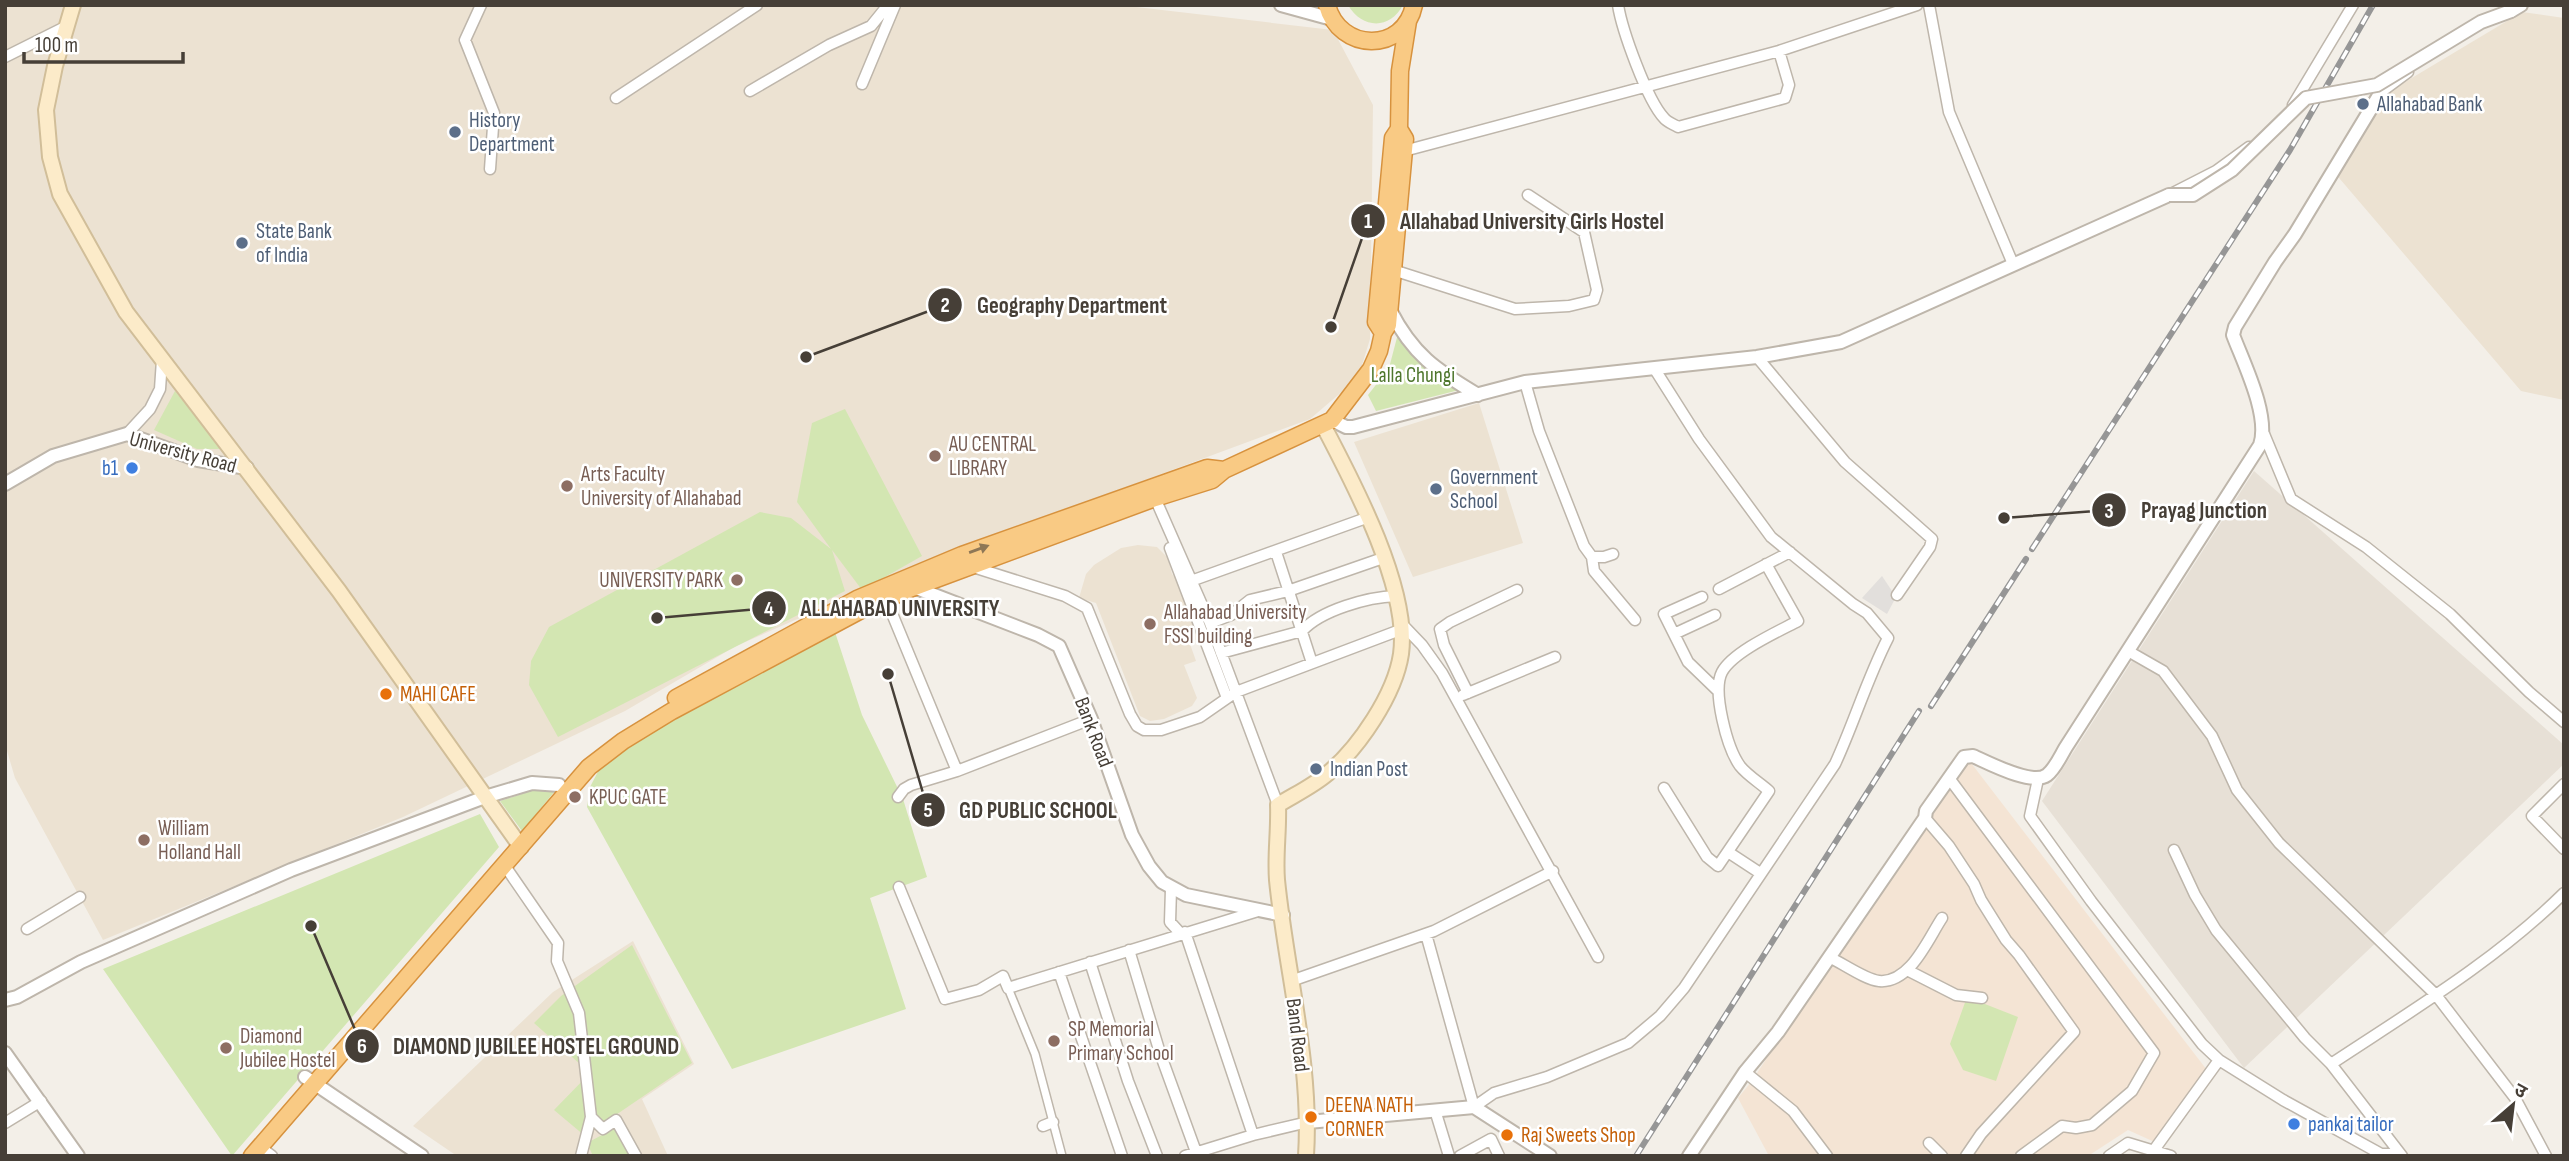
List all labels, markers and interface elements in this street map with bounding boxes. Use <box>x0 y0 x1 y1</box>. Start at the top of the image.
scale bar <box>24 21 184 65</box>
text: 100 m <box>35 33 78 58</box>
place label: Allahabad Bank <box>2376 92 2483 117</box>
marker: Allahabad Bank <box>2355 96 2371 112</box>
place label: History Department <box>469 108 555 157</box>
marker: History Department <box>447 124 463 140</box>
callout: Allahabad University Girls Hostel <box>1350 199 1678 243</box>
text: Allahabad University Girls Hostel <box>1399 208 1664 236</box>
text: 1 <box>1364 209 1372 234</box>
place label: State Bank of India <box>256 219 332 268</box>
marker: State Bank of India <box>234 235 250 251</box>
callout: Geography Department <box>928 283 1181 327</box>
text: Geography Department <box>977 292 1167 320</box>
text: 2 <box>940 293 950 318</box>
park label: Lalla Chungi <box>1371 363 1455 388</box>
street label: University Road <box>127 426 239 479</box>
place label: AU CENTRAL LIBRARY <box>948 432 1036 481</box>
marker: AU CENTRAL LIBRARY <box>927 448 943 464</box>
place label: b1 <box>102 456 119 481</box>
marker: b1 <box>124 460 140 476</box>
place label: Arts Faculty University of Allahabad <box>580 462 742 511</box>
place label: Government School <box>1450 465 1538 514</box>
marker: Arts Faculty University of Allahabad <box>559 478 575 494</box>
marker: Government School <box>1428 481 1444 497</box>
callout: Prayag Junction <box>2092 488 2280 532</box>
text: Prayag Junction <box>2141 497 2267 525</box>
text: 3 <box>2104 499 2114 524</box>
one-way arrow <box>969 543 990 554</box>
place label: UNIVERSITY PARK <box>599 568 723 593</box>
marker: UNIVERSITY PARK <box>729 572 745 588</box>
callout: ALLAHABAD UNIVERSITY <box>751 586 1013 630</box>
text: ALLAHABAD UNIVERSITY <box>800 595 1000 623</box>
text: 4 <box>764 597 774 622</box>
place label: Allahabad University FSSI building <box>1163 600 1307 649</box>
marker: Allahabad University FSSI building <box>1142 616 1158 632</box>
place label: MAHI CAFE <box>400 682 476 707</box>
marker: MAHI CAFE <box>378 686 394 702</box>
street label: Bank Road <box>1069 694 1118 771</box>
place label: Indian Post <box>1330 757 1408 782</box>
marker: Indian Post <box>1308 761 1324 777</box>
place label: KPUC GATE <box>589 785 667 810</box>
callout: GD PUBLIC SCHOOL <box>910 788 1131 832</box>
marker: KPUC GATE <box>567 789 583 805</box>
text: GD PUBLIC SCHOOL <box>959 797 1117 825</box>
text: 5 <box>923 798 933 823</box>
place label: William Holland Hall <box>158 816 241 865</box>
marker: William Holland Hall <box>136 832 152 848</box>
street label: Band Road <box>1281 997 1314 1073</box>
place label: SP Memorial Primary School <box>1068 1017 1174 1066</box>
place label: Diamond Jubilee Hostel <box>239 1024 335 1073</box>
callout: DIAMOND JUBILEE HOSTEL GROUND <box>344 1024 693 1068</box>
text: DIAMOND JUBILEE HOSTEL GROUND <box>393 1033 679 1061</box>
marker: SP Memorial Primary School <box>1046 1033 1062 1049</box>
text: 6 <box>357 1034 367 1059</box>
marker: Diamond Jubilee Hostel <box>218 1040 234 1056</box>
north arrow <box>2478 1070 2548 1140</box>
text: उ <box>2510 1079 2531 1104</box>
place label: DEENA NATH CORNER <box>1325 1093 1414 1142</box>
marker: DEENA NATH CORNER <box>1303 1109 1319 1125</box>
place label: pankaj tailor <box>2308 1112 2394 1137</box>
marker: pankaj tailor <box>2286 1116 2302 1132</box>
place label: Raj Sweets Shop <box>1521 1123 1636 1148</box>
marker: Raj Sweets Shop <box>1499 1127 1515 1143</box>

